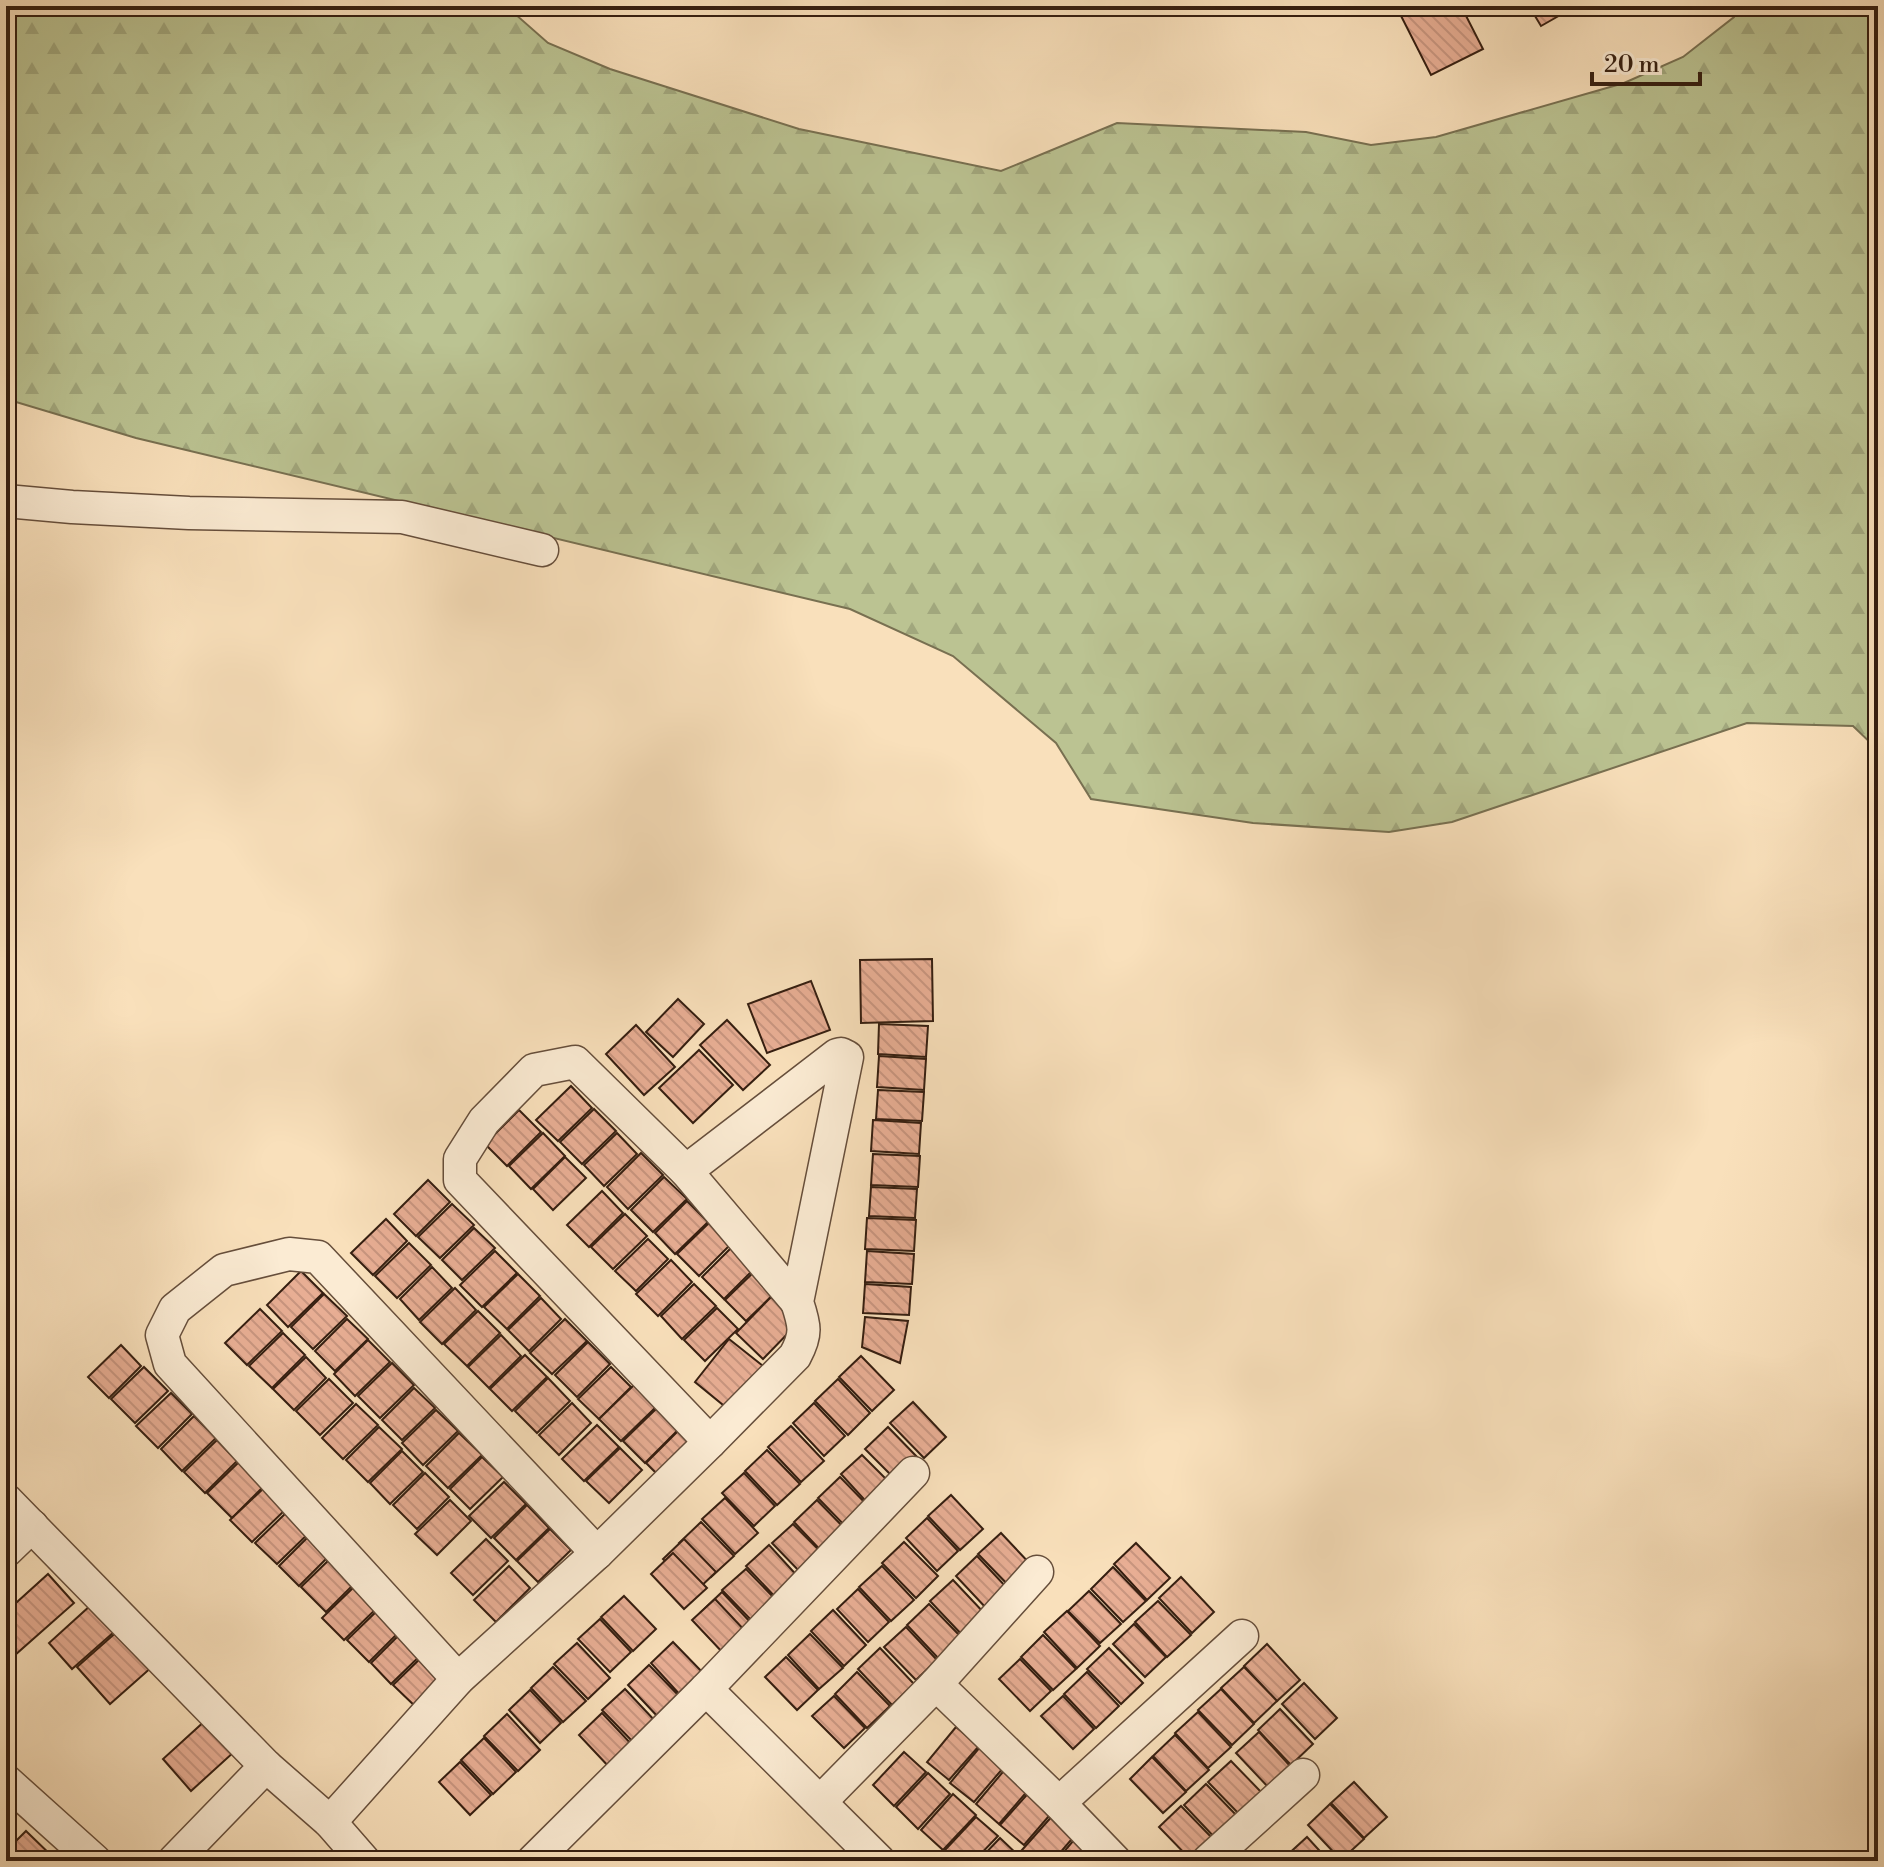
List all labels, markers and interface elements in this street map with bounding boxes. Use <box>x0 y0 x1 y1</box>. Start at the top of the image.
scale bar <box>1592 36 1700 86</box>
text: 20 m <box>1604 50 1660 80</box>

